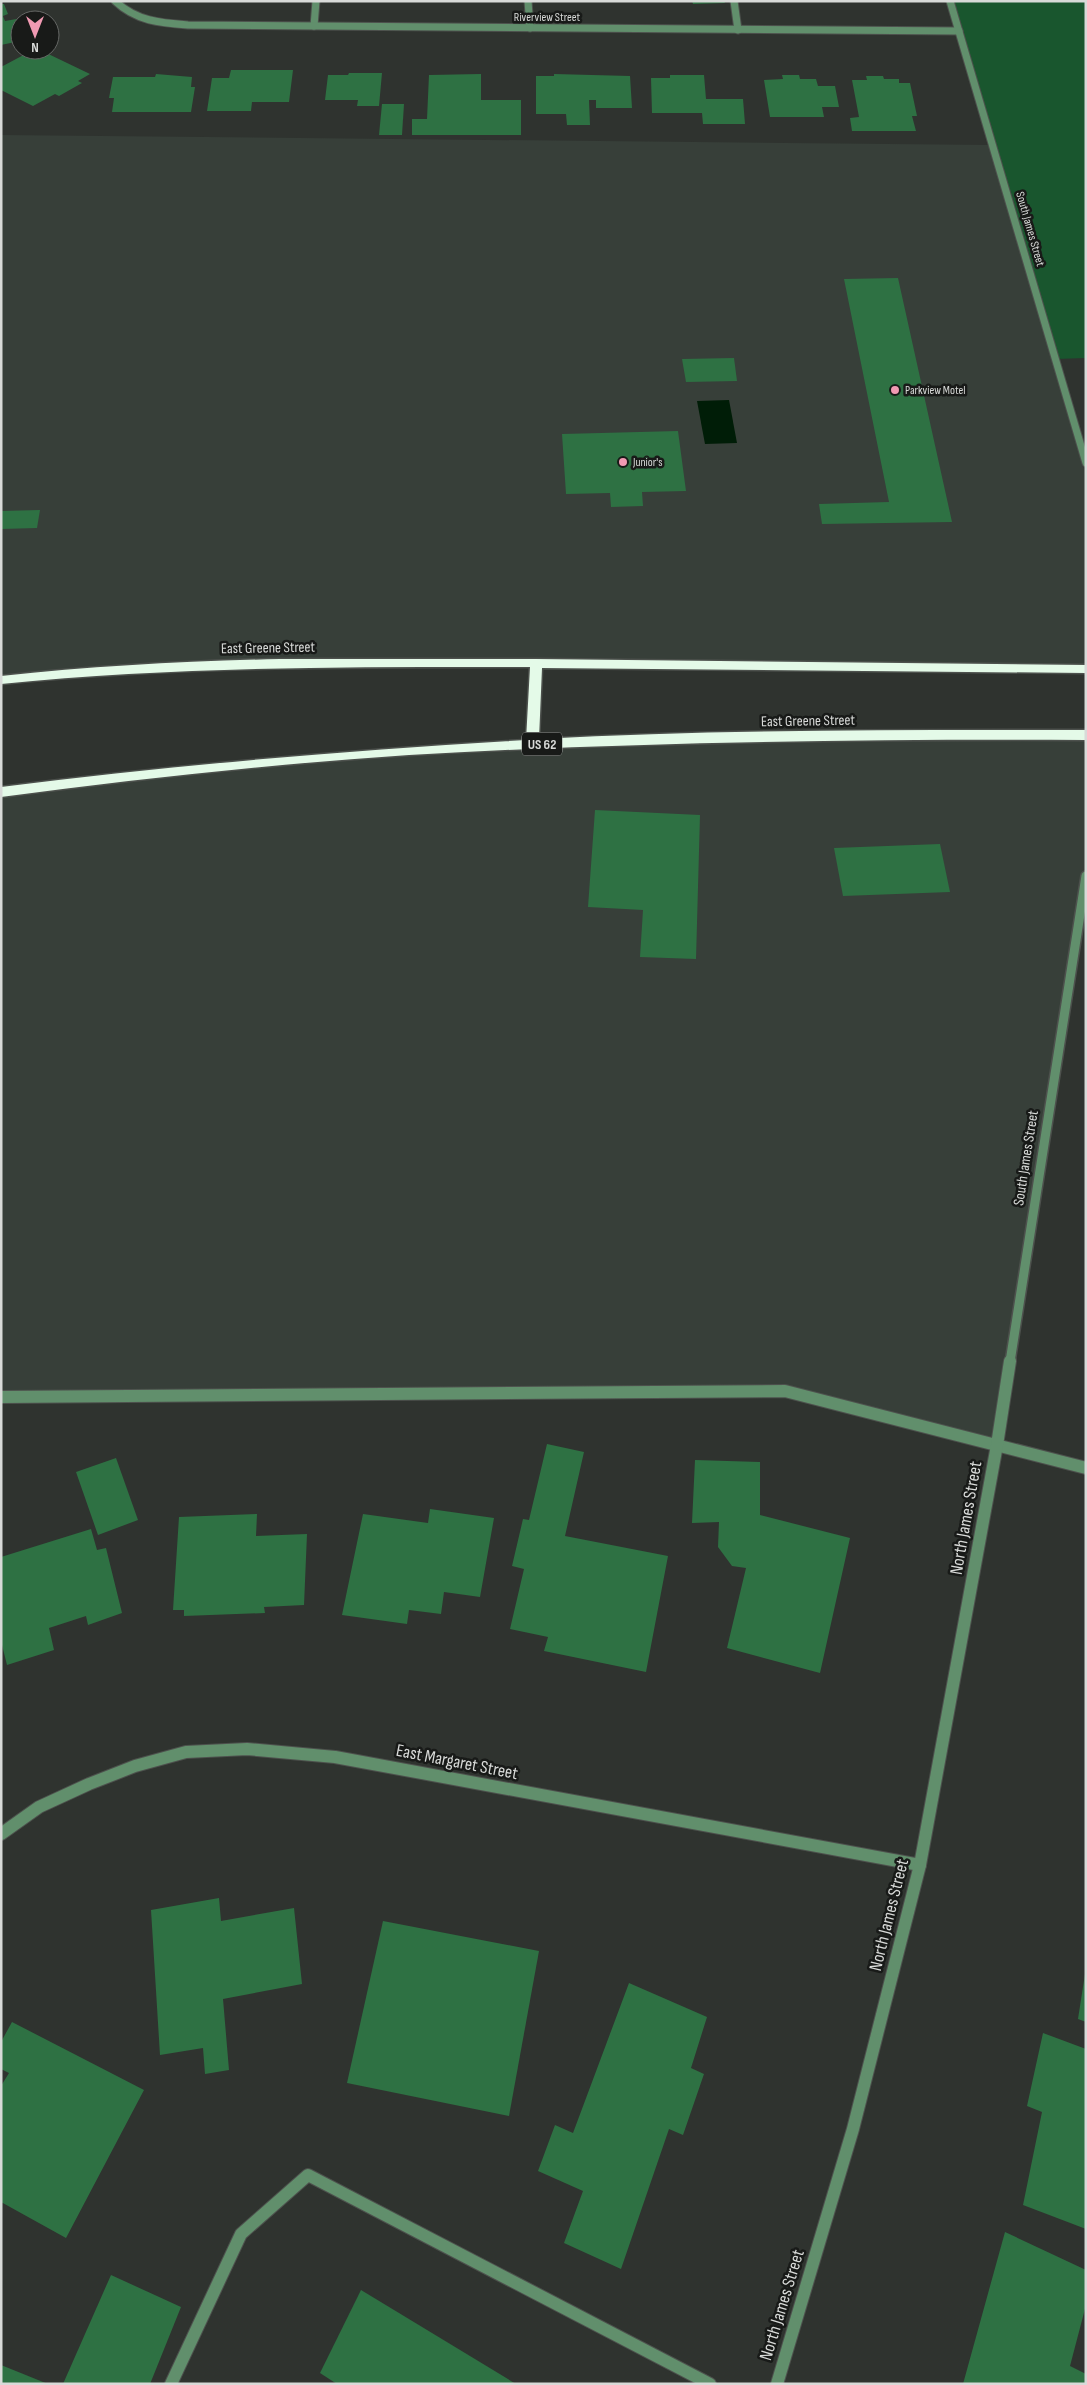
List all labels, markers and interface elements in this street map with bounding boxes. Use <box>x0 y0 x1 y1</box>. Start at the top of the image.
north arrow <box>10 10 60 60</box>
street label: Riverview Street <box>514 10 580 25</box>
text: N <box>31 39 39 56</box>
street label: South James Street <box>1012 190 1048 268</box>
place label: Parkview Motel <box>905 383 966 398</box>
marker: Parkview Motel <box>889 384 901 396</box>
place label: Junior's <box>632 455 663 470</box>
marker: Junior's <box>617 456 629 468</box>
street label: East Greene Street <box>221 638 316 658</box>
street label: East Greene Street <box>761 711 856 731</box>
road number: US 62 <box>522 732 562 756</box>
street label: South James Street <box>1009 1109 1043 1207</box>
street label: North James Street <box>946 1459 986 1576</box>
street label: East Margaret Street <box>394 1740 520 1784</box>
street label: North James Street <box>865 1856 913 1973</box>
street label: North James Street <box>755 2247 809 2363</box>

